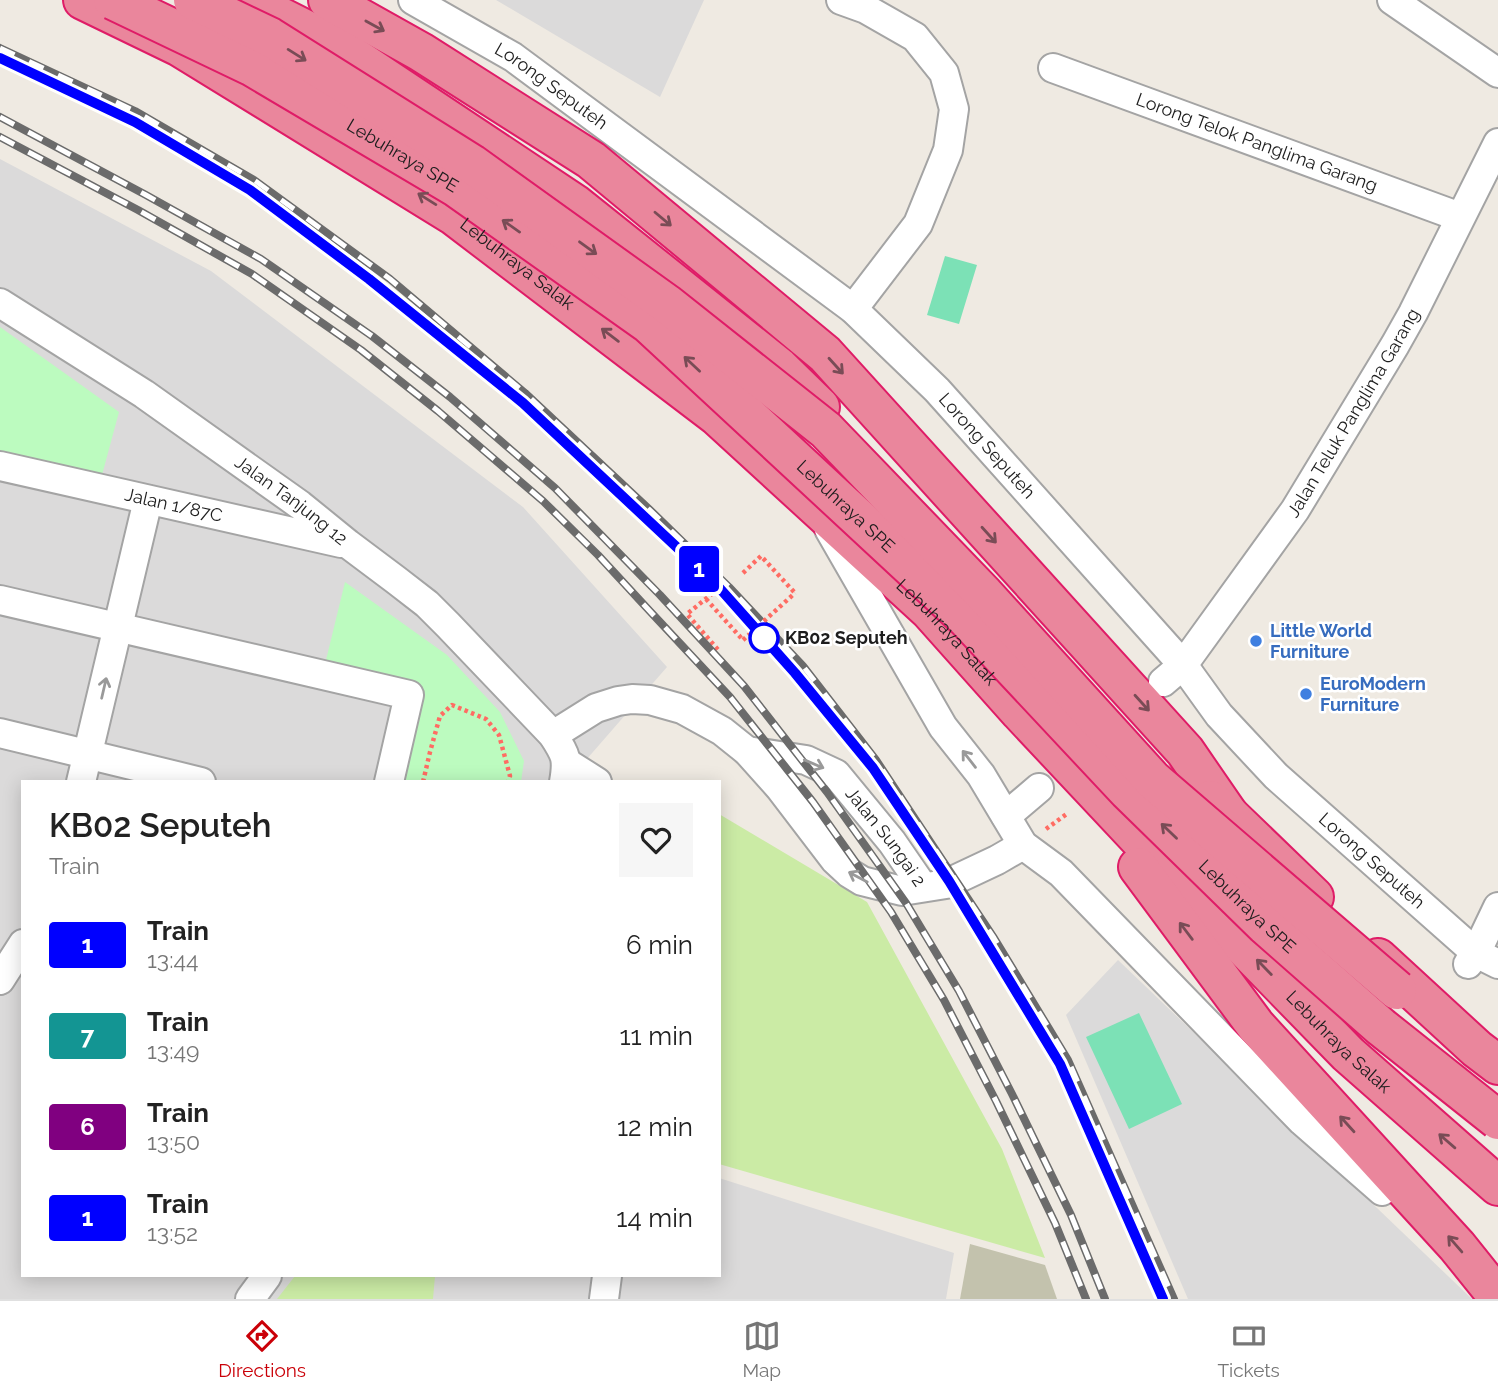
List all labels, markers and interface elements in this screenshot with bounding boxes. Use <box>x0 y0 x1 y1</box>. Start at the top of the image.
one-way arrow <box>364 19 384 33</box>
street label: Lorong Seputeh <box>491 38 612 134</box>
one-way arrow <box>286 48 306 62</box>
street label: Lorong Telok Panglima Garang <box>1133 88 1381 196</box>
street label: Lebuhraya SPE <box>343 114 462 196</box>
one-way arrow <box>418 192 438 206</box>
one-way arrow <box>653 211 671 227</box>
street label: Lebuhraya Salak <box>456 213 579 314</box>
one-way arrow <box>502 219 521 233</box>
one-way arrow <box>579 240 597 255</box>
street label: Jalan Teluk Panglima Garang <box>1282 304 1424 521</box>
one-way arrow <box>601 327 620 342</box>
one-way arrow <box>684 355 701 372</box>
one-way arrow <box>828 357 844 375</box>
street label: Lorong Seputeh <box>935 389 1040 503</box>
street label: Jalan Tanjung 12 <box>231 451 352 549</box>
street label: Lebuhraya SPE <box>793 456 899 557</box>
street label: Jalan 1/87C <box>123 484 224 526</box>
one-way arrow <box>981 525 997 543</box>
line badge: 1 <box>676 546 722 592</box>
text: 1 <box>693 554 705 583</box>
street label: Lebuhraya Salak <box>892 575 1002 690</box>
place label: Little World Furniture <box>1270 620 1372 662</box>
marker: KB02 Seputeh <box>749 623 779 653</box>
place label: KB02 Seputeh <box>785 627 908 648</box>
marker: Little World Furniture <box>1248 633 1264 649</box>
place label: EuroModern Furniture <box>1320 673 1426 715</box>
one-way arrow <box>98 677 111 700</box>
marker: EuroModern Furniture <box>1298 686 1314 702</box>
one-way arrow <box>1134 694 1150 712</box>
one-way arrow <box>961 751 976 769</box>
one-way arrow <box>802 758 824 771</box>
street label: Jalan Sungai 2 <box>841 783 930 890</box>
button: heart <box>619 803 693 877</box>
text: KB02 Seputeh <box>49 806 271 845</box>
street label: Lorong Seputeh <box>1315 808 1429 913</box>
one-way arrow <box>1161 823 1178 840</box>
text: Train <box>49 852 100 879</box>
street label: Lebuhraya SPE <box>1195 855 1300 957</box>
one-way arrow <box>848 870 869 884</box>
text: Train <box>147 916 209 946</box>
one-way arrow <box>1179 922 1193 941</box>
text: 1 <box>82 930 93 959</box>
text: 6 min <box>626 930 693 960</box>
text: 13:44 <box>147 946 199 973</box>
one-way arrow <box>1255 959 1272 976</box>
street label: Lebuhraya Salak <box>1282 986 1396 1097</box>
text: Train <box>147 1007 209 1037</box>
text: 7 <box>81 1021 94 1050</box>
text: 11 min <box>619 1021 693 1051</box>
text: 13:49 <box>147 1037 200 1064</box>
text: Train <box>147 1098 209 1128</box>
text: 6 <box>80 1112 95 1141</box>
text: 12 min <box>617 1112 693 1142</box>
one-way arrow <box>1339 1116 1355 1134</box>
text: 13:50 <box>147 1128 200 1155</box>
one-way arrow <box>1438 1133 1456 1149</box>
text: Train <box>147 1189 209 1219</box>
text: 1 <box>82 1203 93 1232</box>
text: 14 min <box>616 1203 693 1233</box>
text: 13:52 <box>147 1219 198 1246</box>
one-way arrow <box>1447 1235 1463 1253</box>
tab: Directions <box>218 1317 306 1381</box>
tab: Map <box>742 1317 781 1381</box>
tab: Tickets <box>1217 1317 1280 1381</box>

